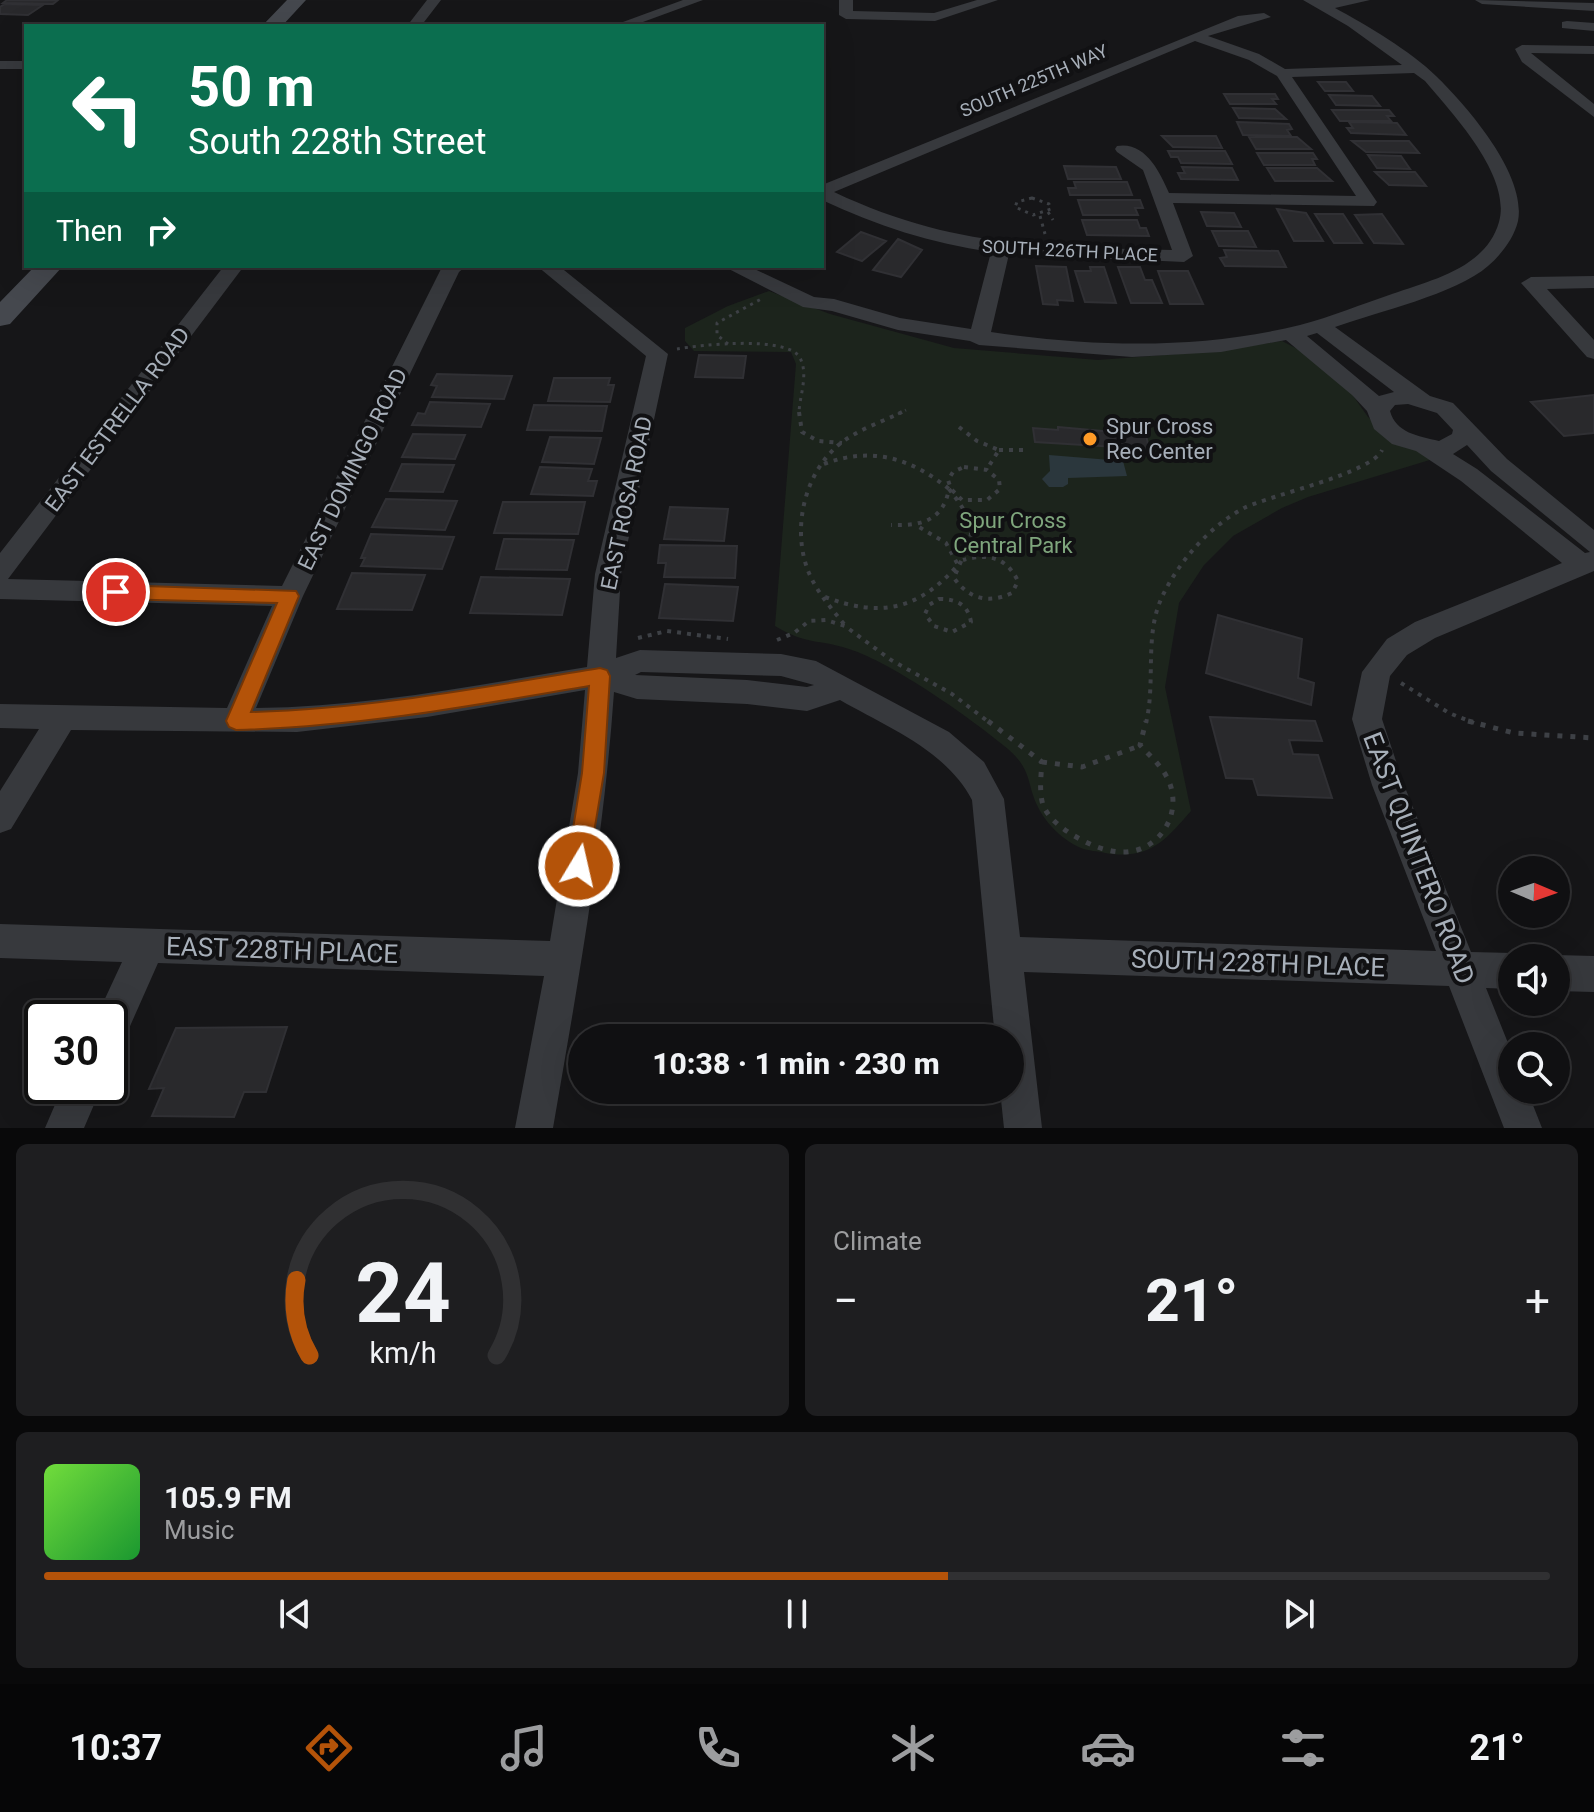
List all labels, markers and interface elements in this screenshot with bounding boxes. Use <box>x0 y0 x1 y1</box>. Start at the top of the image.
street label: SOUTH 225TH WAY <box>957 40 1111 121</box>
text: 50 m <box>188 54 315 120</box>
icon: left <box>56 56 160 160</box>
text: South 228th Street <box>188 121 487 163</box>
icon: right <box>139 208 183 252</box>
text: Then <box>56 213 123 248</box>
street label: SOUTH 226TH PLACE <box>982 235 1158 266</box>
street label: EAST ESTRELLA ROAD <box>40 322 195 516</box>
street label: EAST DOMINGO ROAD <box>293 364 412 574</box>
street label: EAST ROSA ROAD <box>596 414 657 592</box>
place label: Spur Cross Rec Center <box>1106 414 1213 464</box>
marker: Spur Cross Rec Center <box>1081 430 1099 448</box>
park label: Spur Cross Central Park <box>953 508 1074 558</box>
pin <box>82 558 150 626</box>
icon: arrive <box>94 570 138 614</box>
street label: EAST QUINTERO ROAD <box>1357 728 1481 988</box>
position arrow <box>537 824 621 908</box>
north arrow <box>1498 856 1570 928</box>
map controls <box>1498 856 1570 1104</box>
street label: EAST 228TH PLACE <box>165 931 399 969</box>
street label: SOUTH 228TH PLACE <box>1130 944 1386 982</box>
button: sound <box>1498 944 1570 1016</box>
speed limit sign: 30 <box>24 1000 128 1104</box>
button: search <box>1498 1032 1570 1104</box>
text: 10:38 · 1 min · 230 m <box>652 1046 940 1081</box>
text: Climate <box>833 1226 922 1256</box>
text: 24 <box>355 1245 450 1342</box>
text: 21° <box>1145 1265 1238 1336</box>
text: − <box>833 1275 858 1327</box>
text: + <box>1525 1275 1550 1327</box>
text: km/h <box>369 1336 436 1370</box>
text: 105.9 FM <box>164 1480 292 1515</box>
text: Music <box>164 1515 234 1545</box>
icon: previous <box>273 1592 317 1636</box>
icon: pause <box>775 1592 819 1636</box>
icon: next <box>1277 1592 1321 1636</box>
icon: directions <box>301 1720 357 1776</box>
icon: music <box>496 1720 552 1776</box>
icon: phone <box>690 1720 746 1776</box>
icon: climate <box>885 1720 941 1776</box>
icon: car <box>1080 1720 1136 1776</box>
icon: filters <box>1275 1720 1331 1776</box>
text: 10:37 <box>69 1727 162 1769</box>
text: 21° <box>1469 1727 1525 1769</box>

